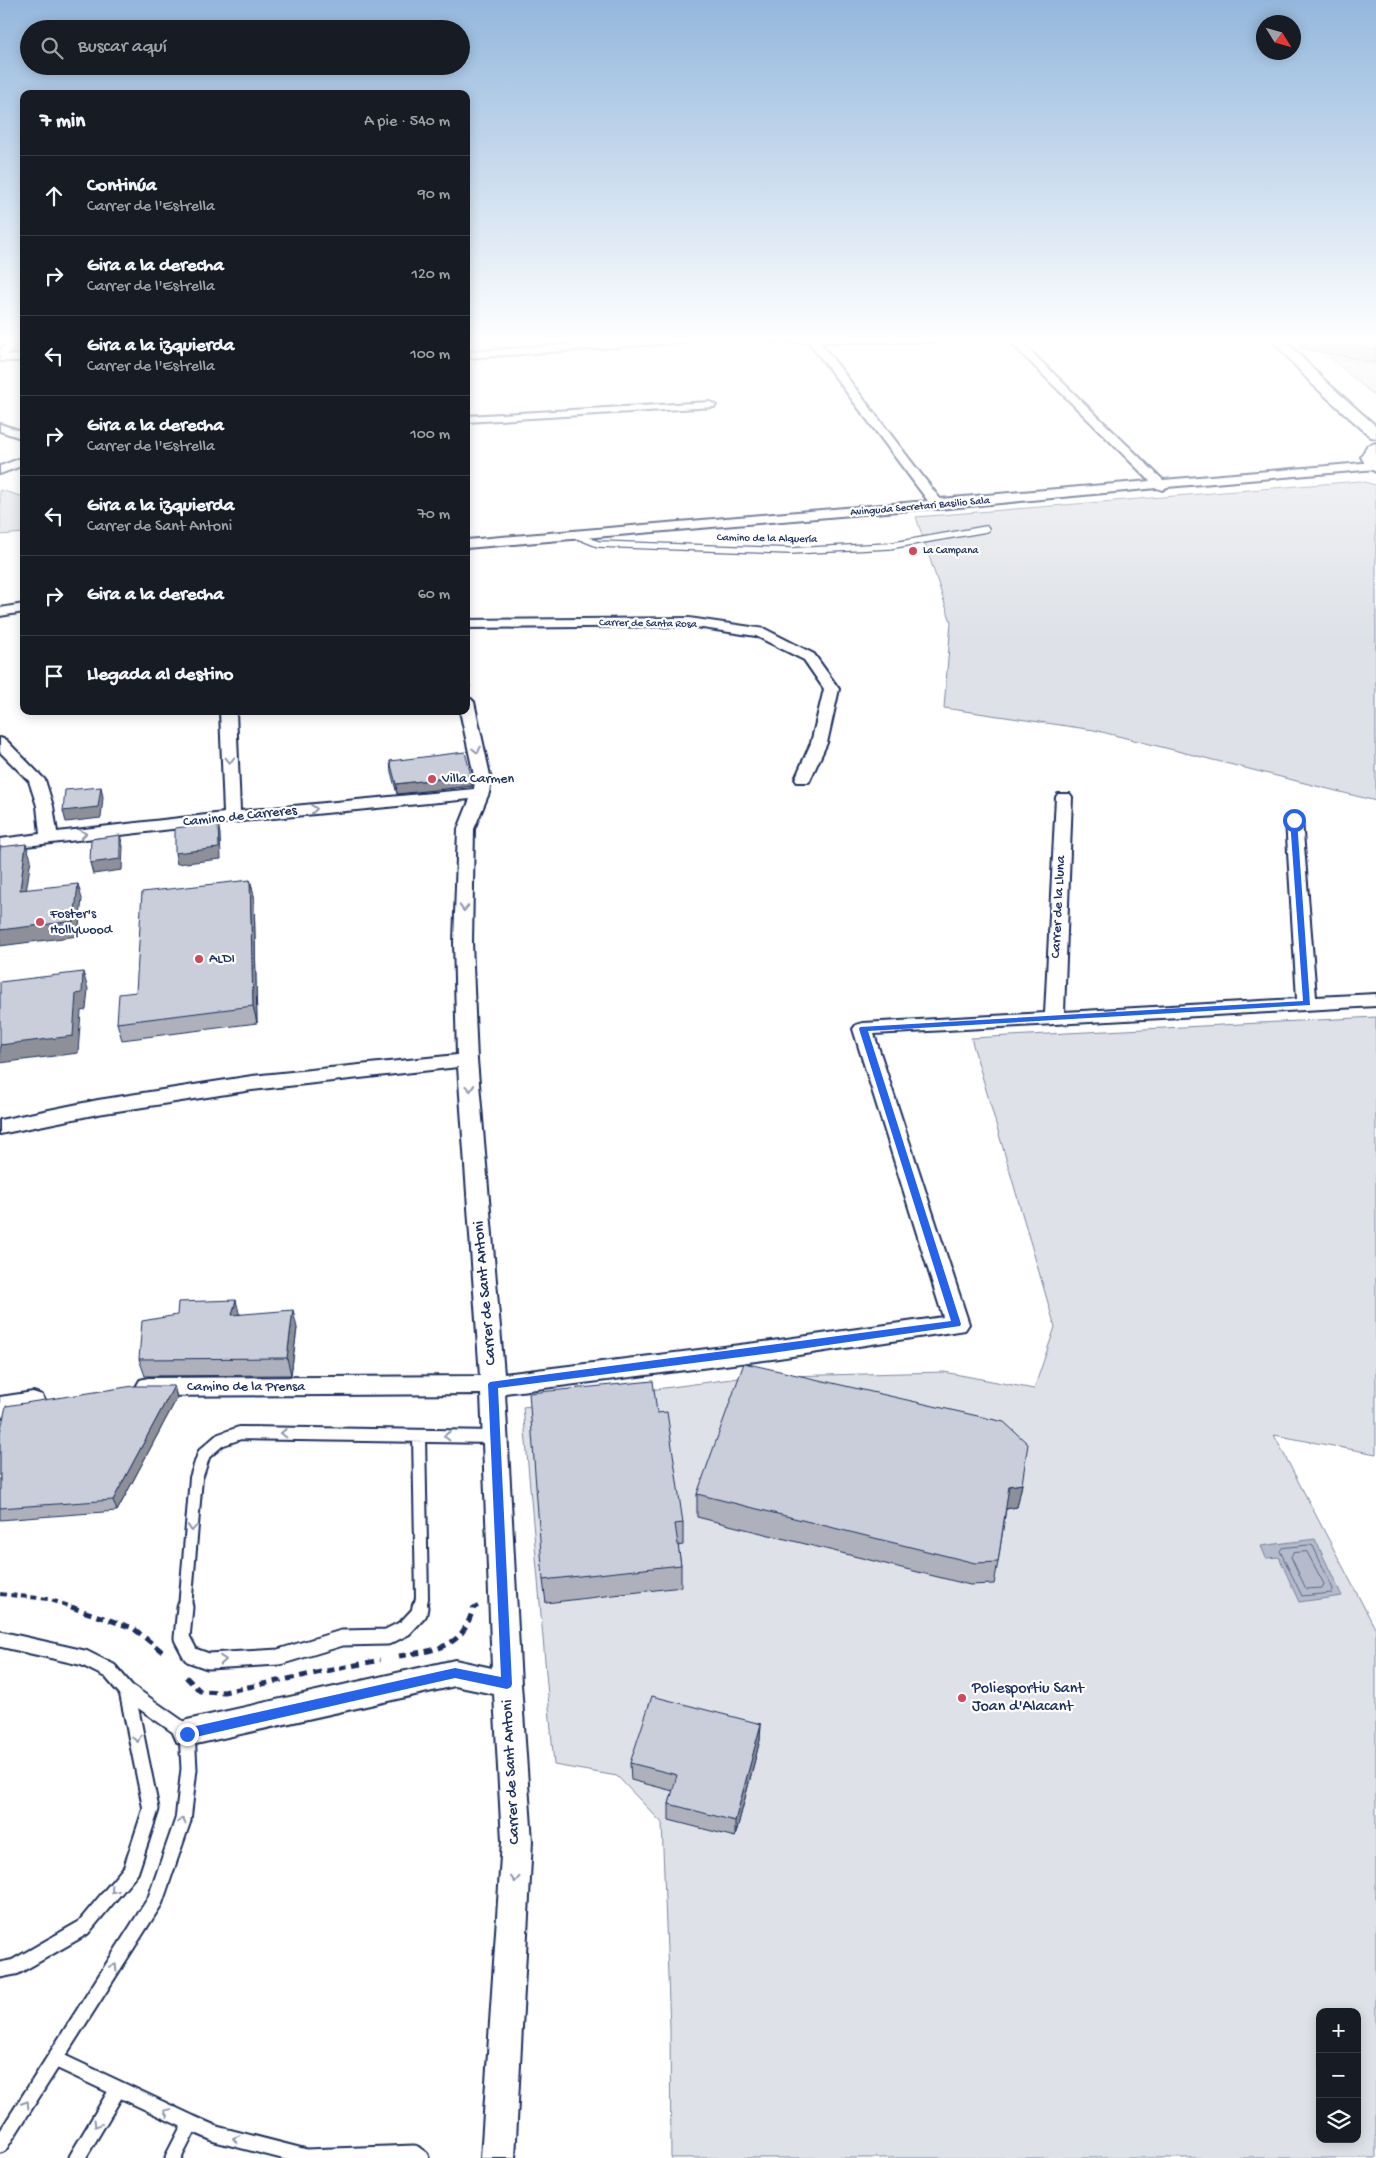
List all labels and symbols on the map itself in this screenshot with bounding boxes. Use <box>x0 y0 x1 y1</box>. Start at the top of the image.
north arrow <box>1256 15 1301 60</box>
street label: Avinguda Secretari Basilio Sala <box>850 495 991 519</box>
street label: Camino de la Alquería <box>717 532 818 546</box>
marker: La Campana <box>907 545 919 557</box>
place label: La Campana <box>923 545 979 557</box>
street label: Carrer de Santa Rosa <box>599 617 698 631</box>
one-way arrow <box>471 745 482 754</box>
one-way arrow <box>224 756 235 764</box>
place label: Villa Carmen <box>441 771 515 788</box>
marker: Villa Carmen <box>426 773 438 785</box>
street label: Camino de Carreres <box>182 802 298 831</box>
one-way arrow <box>311 804 319 815</box>
route start <box>1283 809 1306 832</box>
one-way arrow <box>79 829 87 840</box>
street label: Carrer de la Lluna <box>1048 854 1070 959</box>
one-way arrow <box>459 904 469 912</box>
place label: Foster's Hollywood <box>49 906 114 939</box>
marker: Foster's Hollywood <box>34 916 46 928</box>
place label: ALDI <box>209 951 235 968</box>
marker: ALDI <box>193 953 205 965</box>
one-way arrow <box>464 1084 475 1092</box>
street label: Carrer de Sant Antoni <box>470 1220 502 1366</box>
street label: Camino de la Prensa <box>187 1379 306 1396</box>
one-way arrow <box>280 1428 288 1439</box>
one-way arrow <box>443 1431 450 1441</box>
one-way arrow <box>187 1524 198 1532</box>
one-way arrow <box>219 1655 227 1666</box>
place label: Poliesportiu Sant Joan d'Alacant <box>971 1680 1085 1717</box>
marker: Poliesportiu Sant Joan d'Alacant <box>956 1692 968 1704</box>
street label: Carrer de Sant Antoni <box>499 1699 525 1845</box>
route end <box>176 1723 199 1746</box>
one-way arrow <box>131 1734 141 1743</box>
one-way arrow <box>176 1816 187 1825</box>
one-way arrow <box>510 1875 521 1883</box>
one-way arrow <box>111 1884 120 1893</box>
one-way arrow <box>107 1963 117 1972</box>
one-way arrow <box>20 2100 30 2109</box>
one-way arrow <box>163 2108 172 2118</box>
one-way arrow <box>94 2118 104 2127</box>
one-way arrow <box>231 2134 240 2145</box>

